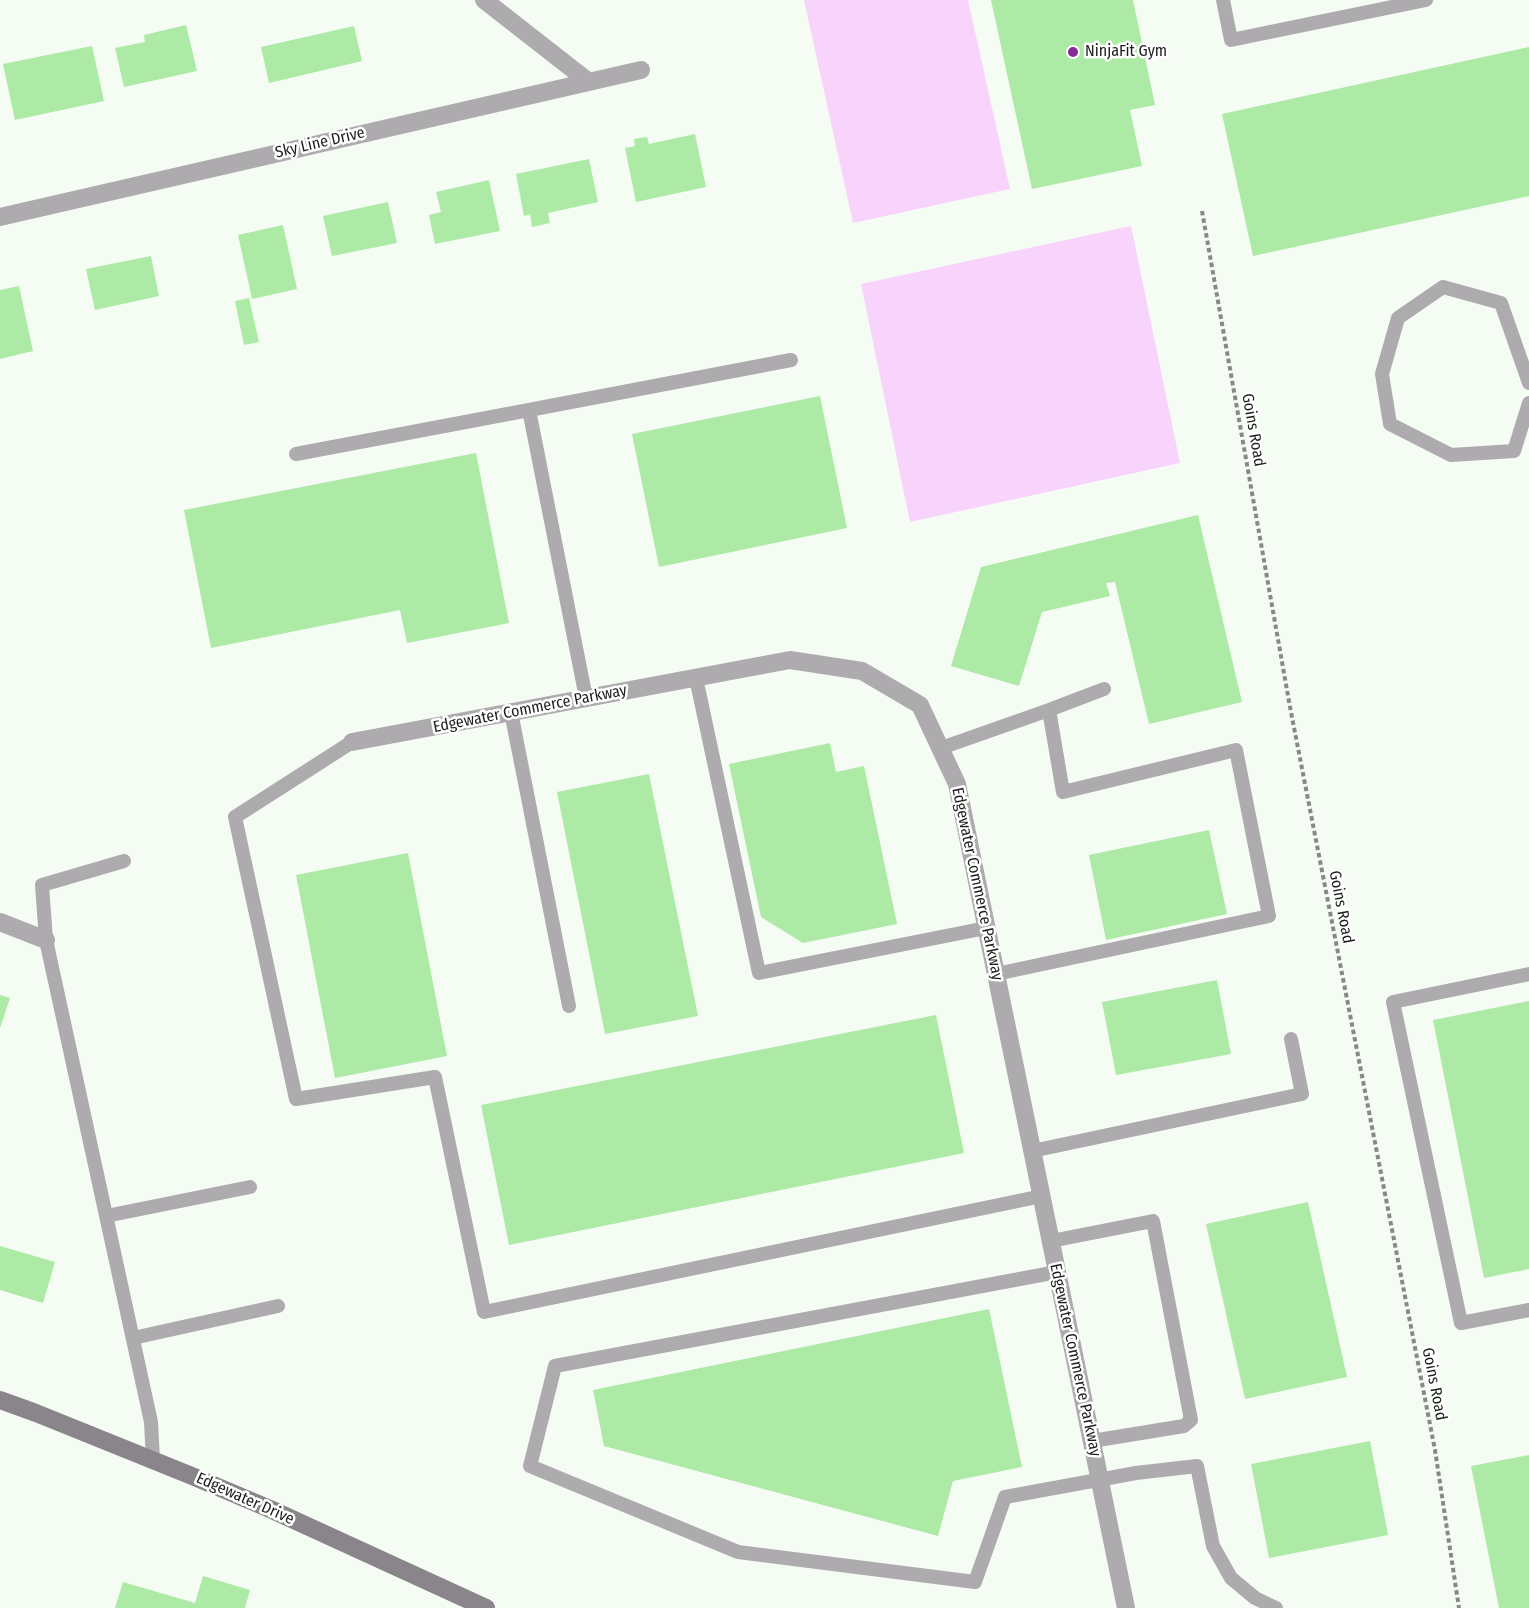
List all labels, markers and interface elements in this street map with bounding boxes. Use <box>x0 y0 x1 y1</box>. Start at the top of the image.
place label: NinjaFit Gym <box>1085 42 1167 62</box>
marker: NinjaFit Gym <box>1066 45 1080 59</box>
street label: Sky Line Drive <box>273 123 367 163</box>
street label: Goins Road <box>1237 392 1269 468</box>
street label: Edgewater Commerce Parkway <box>432 681 628 737</box>
street label: Edgewater Commerce Parkway <box>947 786 1007 982</box>
street label: Goins Road <box>1325 869 1357 945</box>
street label: Edgewater Commerce Parkway <box>1045 1262 1105 1458</box>
street label: Goins Road <box>1418 1346 1450 1422</box>
street label: Edgewater Drive <box>193 1469 297 1529</box>

